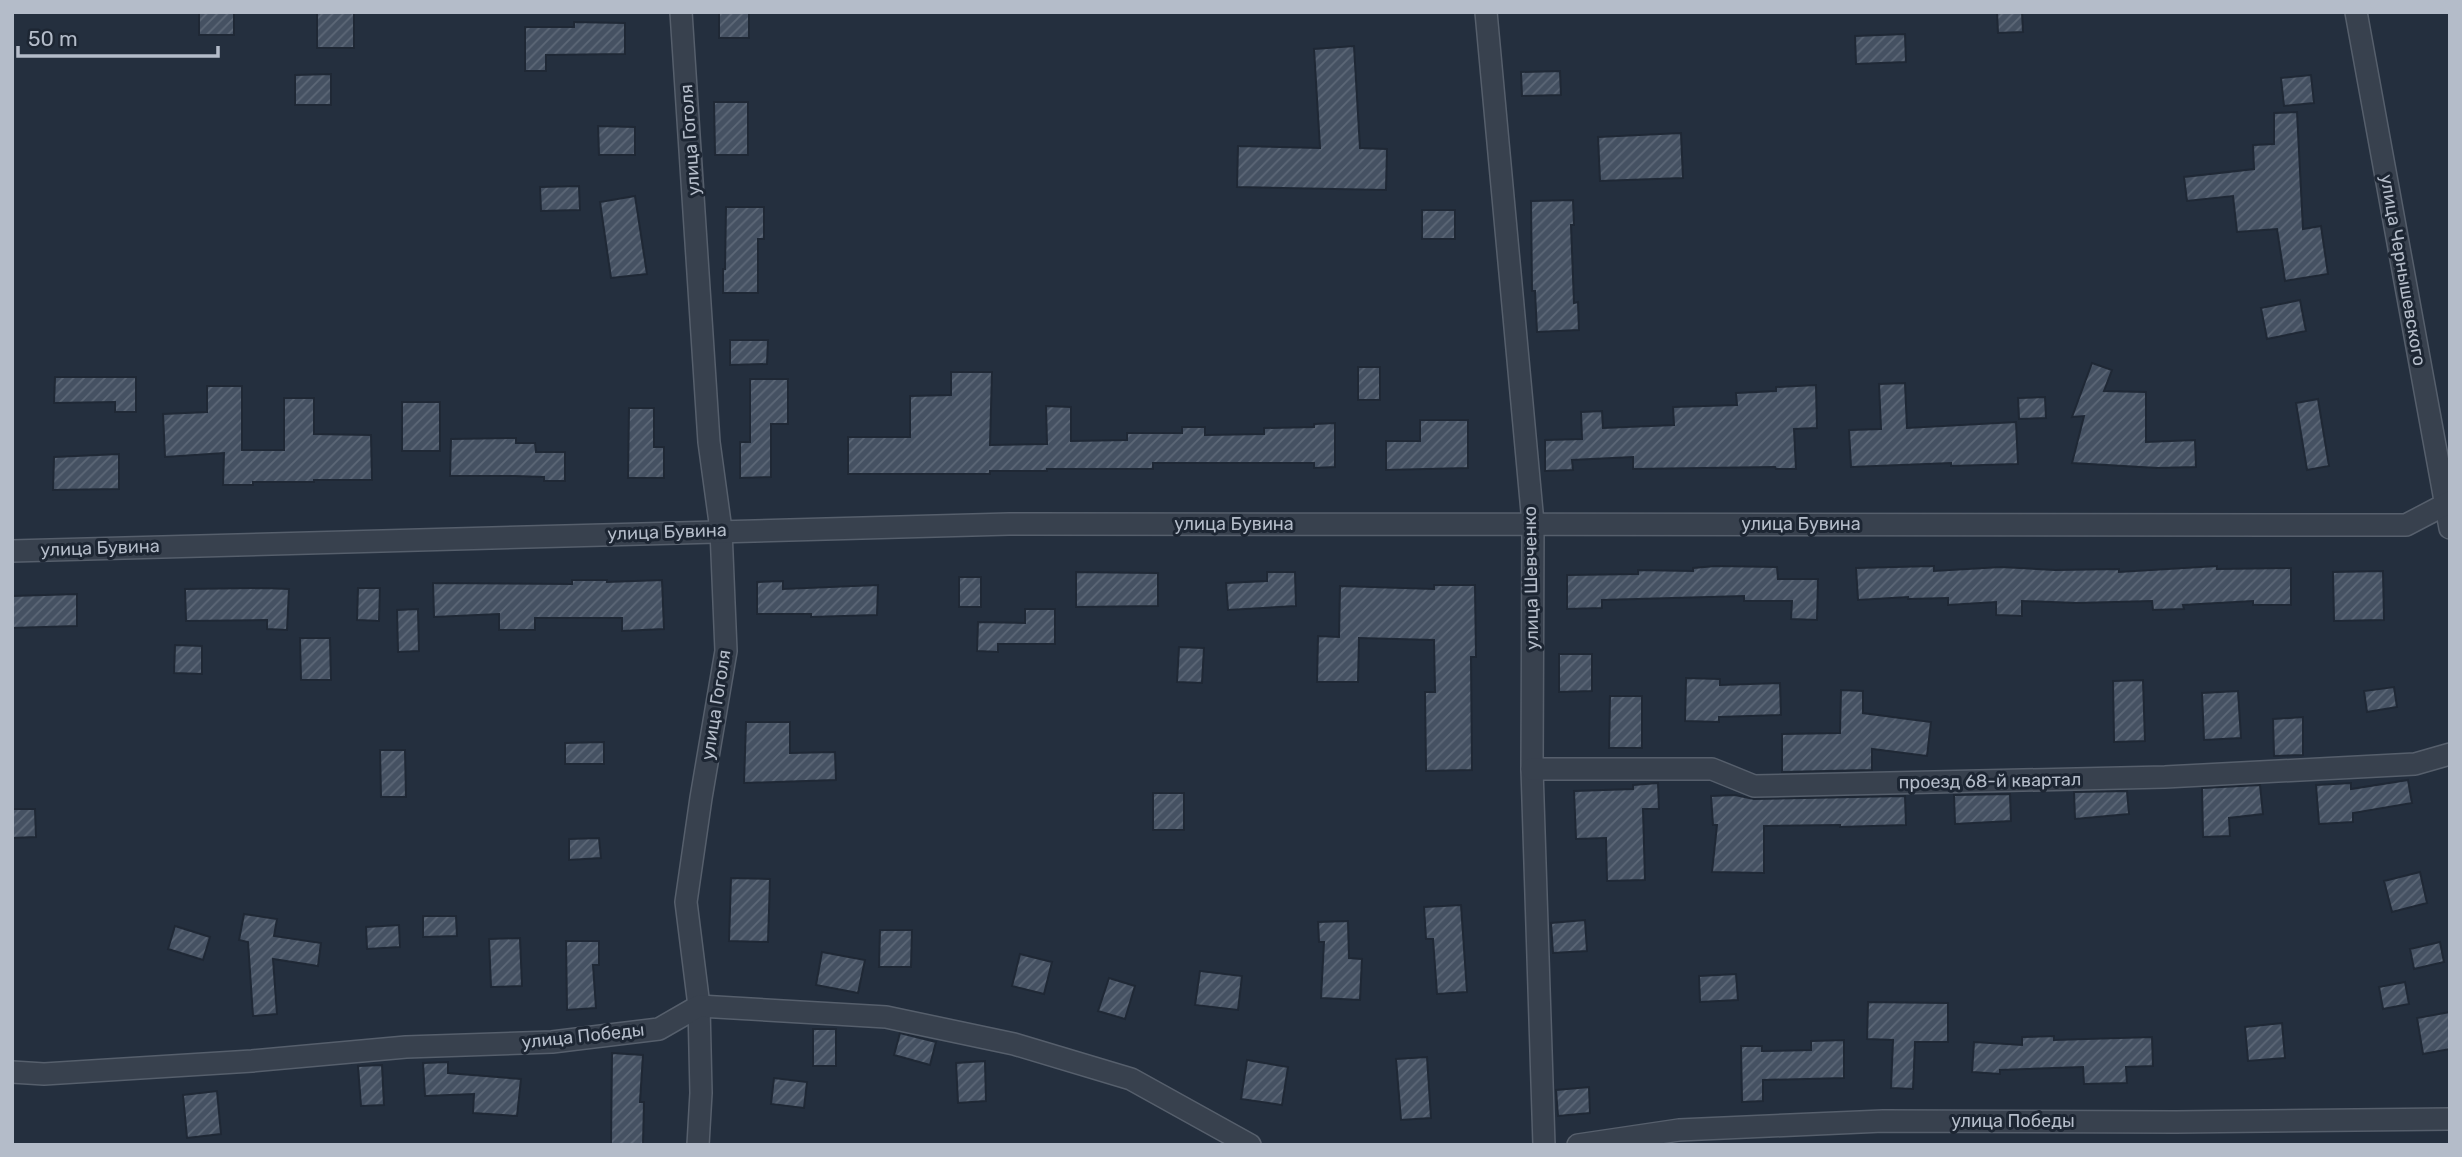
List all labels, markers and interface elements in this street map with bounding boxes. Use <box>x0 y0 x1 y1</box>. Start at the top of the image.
scale bar <box>18 14 217 58</box>
text: 50 m <box>28 26 78 51</box>
street label: улица Гоголя <box>675 84 705 196</box>
street label: улица Чернышевского <box>2375 172 2431 368</box>
street label: улица Шевченко <box>1519 506 1543 650</box>
street label: улица Бувина <box>1174 513 1294 535</box>
street label: улица Бувина <box>1741 513 1861 535</box>
street label: улица Бувина <box>607 519 727 545</box>
street label: улица Бувина <box>40 535 160 561</box>
street label: улица Гоголя <box>696 648 736 762</box>
street label: проезд 68-й квартал <box>1899 768 2081 794</box>
street label: улица Победы <box>520 1019 646 1053</box>
street label: улица Победы <box>1951 1110 2075 1132</box>

